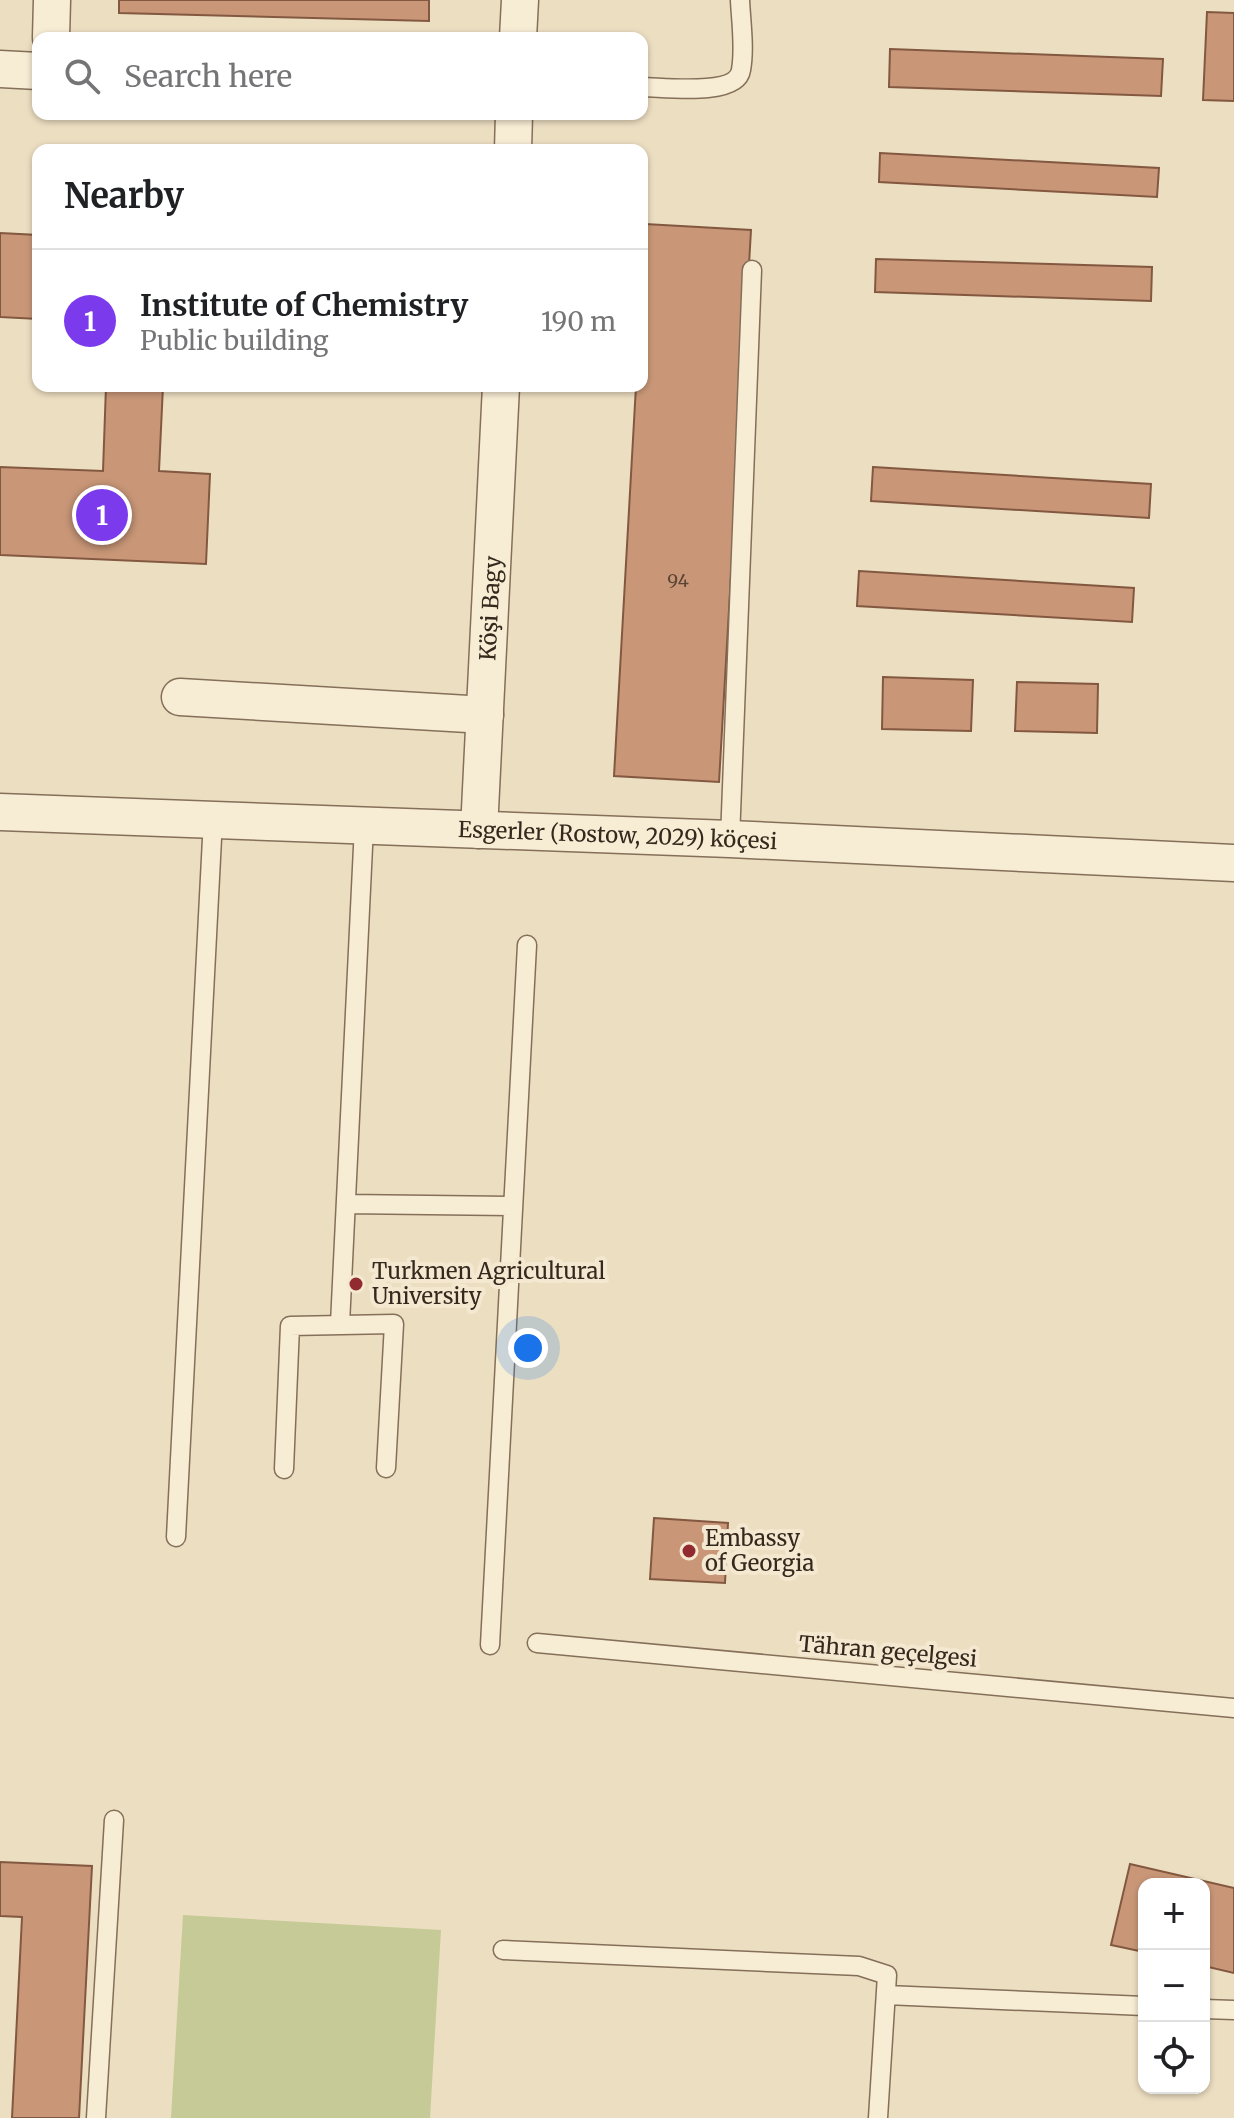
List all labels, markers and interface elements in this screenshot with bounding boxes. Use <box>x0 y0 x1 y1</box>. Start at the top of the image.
search box <box>32 32 648 120</box>
icon: search <box>60 54 104 98</box>
text: Search here <box>124 57 292 95</box>
text: Nearby <box>64 175 184 217</box>
text: Institute of Chemistry <box>140 286 468 324</box>
text: 1 <box>84 305 96 338</box>
text: 190 m <box>541 305 616 338</box>
text: Public building <box>140 324 329 357</box>
pin: 1 <box>76 485 128 545</box>
street label: Köşi Bagy <box>473 555 507 661</box>
house number: 94 <box>667 569 689 592</box>
street label: Esgerler (Rostow, 2029) köçesi <box>457 815 778 855</box>
place label: Turkmen Agricultural University <box>372 1257 605 1310</box>
marker: Turkmen Agricultural University <box>347 1275 365 1293</box>
your location <box>508 1328 548 1368</box>
place label: Embassy of Georgia <box>705 1524 814 1577</box>
marker: Embassy of Georgia <box>680 1542 698 1560</box>
street label: Tähran geçelgesi <box>798 1629 978 1673</box>
map controls <box>1138 1878 1210 2094</box>
button: + <box>1138 1878 1210 1950</box>
button: − <box>1138 1950 1210 2022</box>
button: locate <box>1138 2022 1210 2094</box>

